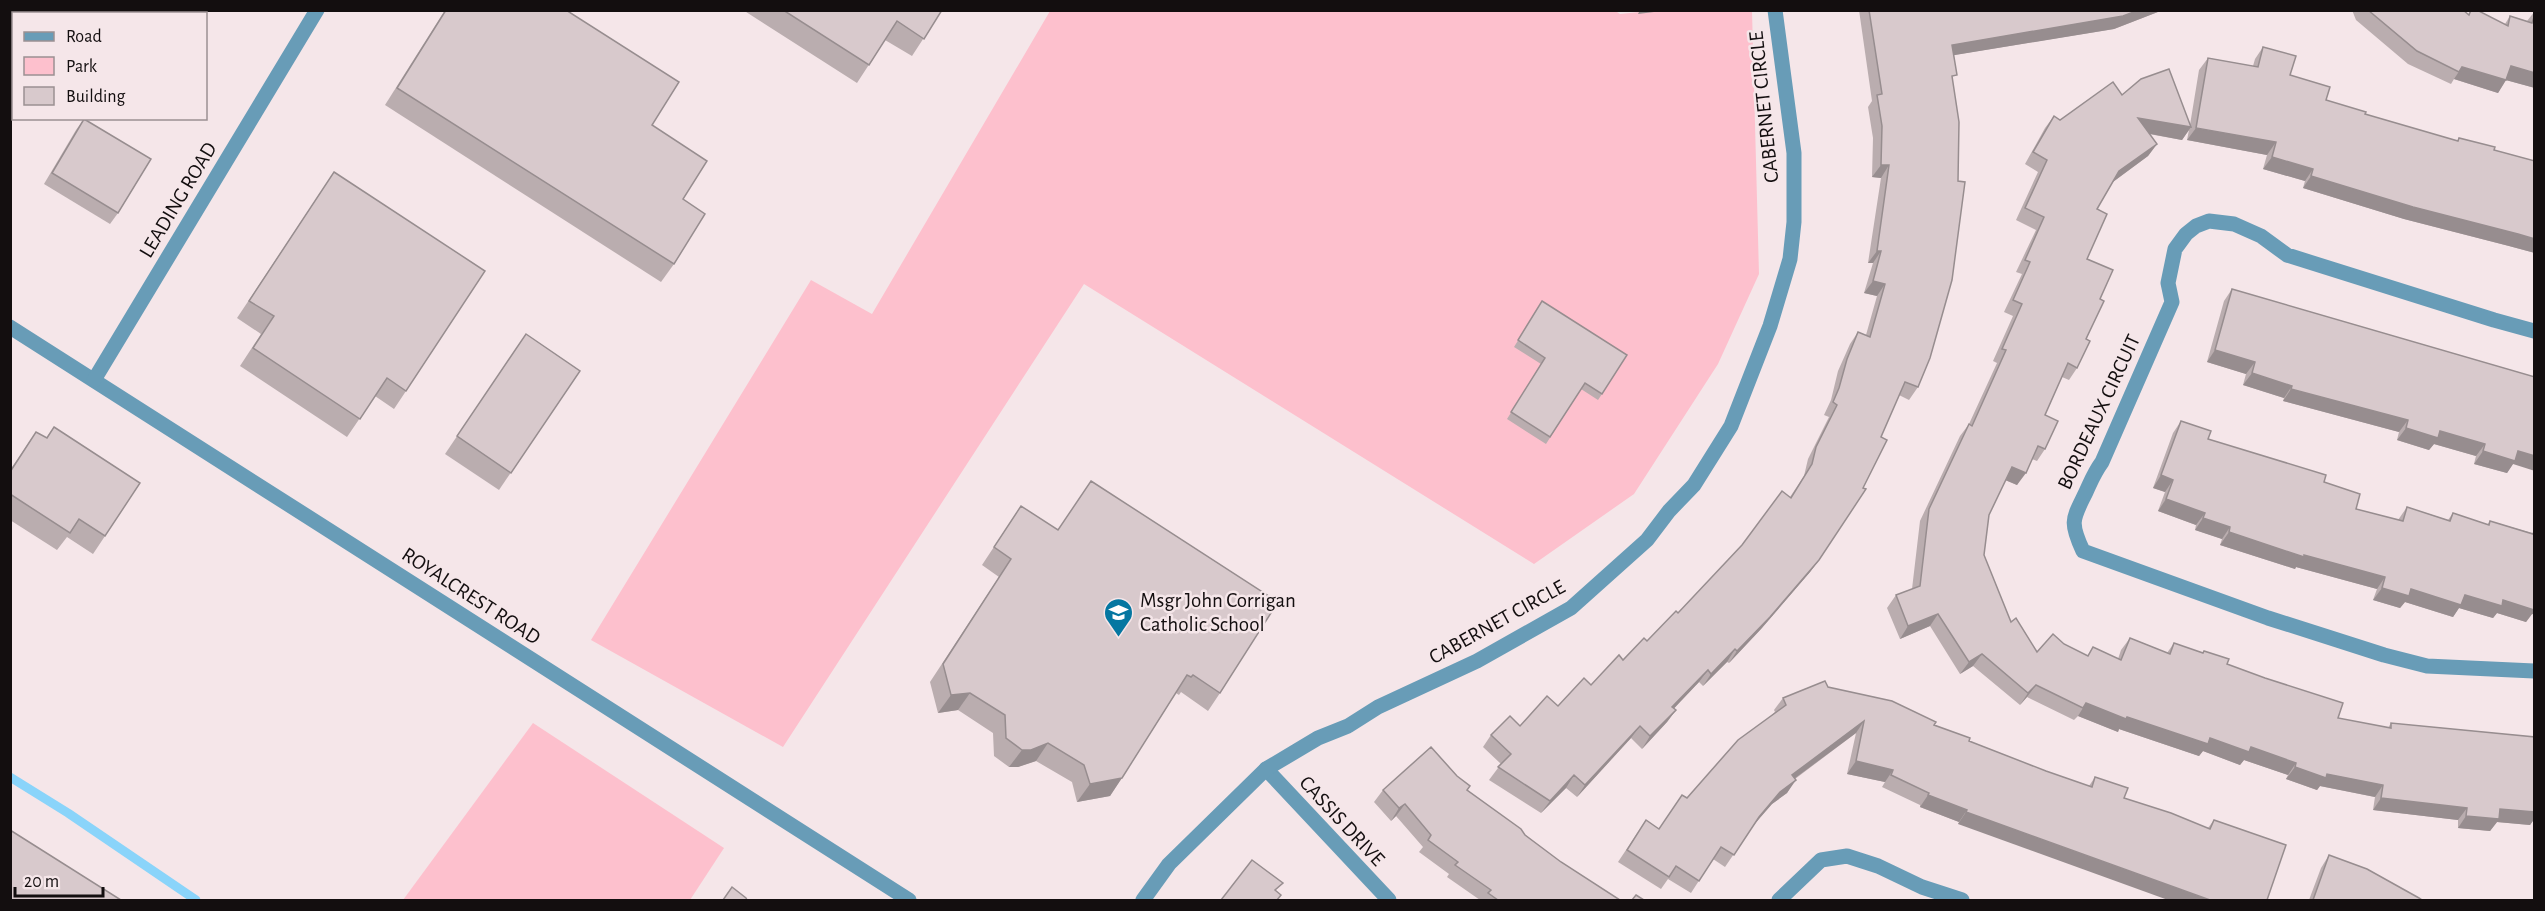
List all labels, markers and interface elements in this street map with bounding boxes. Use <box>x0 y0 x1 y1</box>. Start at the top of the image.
legend <box>12 12 207 120</box>
text: Road <box>66 28 102 46</box>
street label: CABERNET CIRCLE <box>1746 30 1782 184</box>
text: Park <box>66 58 98 76</box>
text: Building <box>66 88 126 106</box>
street label: LEADING ROAD <box>135 139 221 261</box>
street label: BORDEAUX CIRCUIT <box>2054 331 2144 493</box>
street label: ROYALCREST ROAD <box>398 543 544 649</box>
street label: CABERNET CIRCLE <box>1425 576 1569 668</box>
place label: Msgr John Corrigan Catholic School <box>1140 590 1296 635</box>
school or university icon: Msgr John Corrigan Catholic School <box>1103 596 1135 638</box>
street label: CASSIS DRIVE <box>1295 772 1389 870</box>
scale bar <box>15 860 104 898</box>
text: 20 m <box>24 873 59 891</box>

